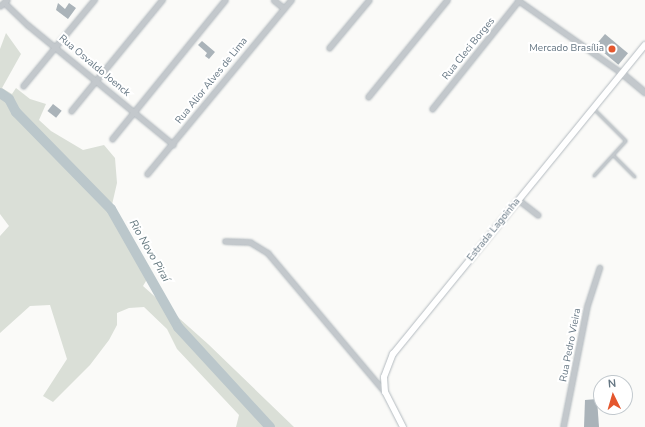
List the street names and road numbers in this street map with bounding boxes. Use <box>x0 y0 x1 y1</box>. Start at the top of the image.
street label: Rua Cleci Borges <box>440 16 498 82</box>
street label: Rua Osvaldo Joenck <box>56 33 132 99</box>
street label: Rua Alior Alves de Lima <box>173 35 251 127</box>
street label: Estrada Lagoinha <box>465 196 523 264</box>
street label: Rua Pedro Vieira <box>558 307 584 383</box>

